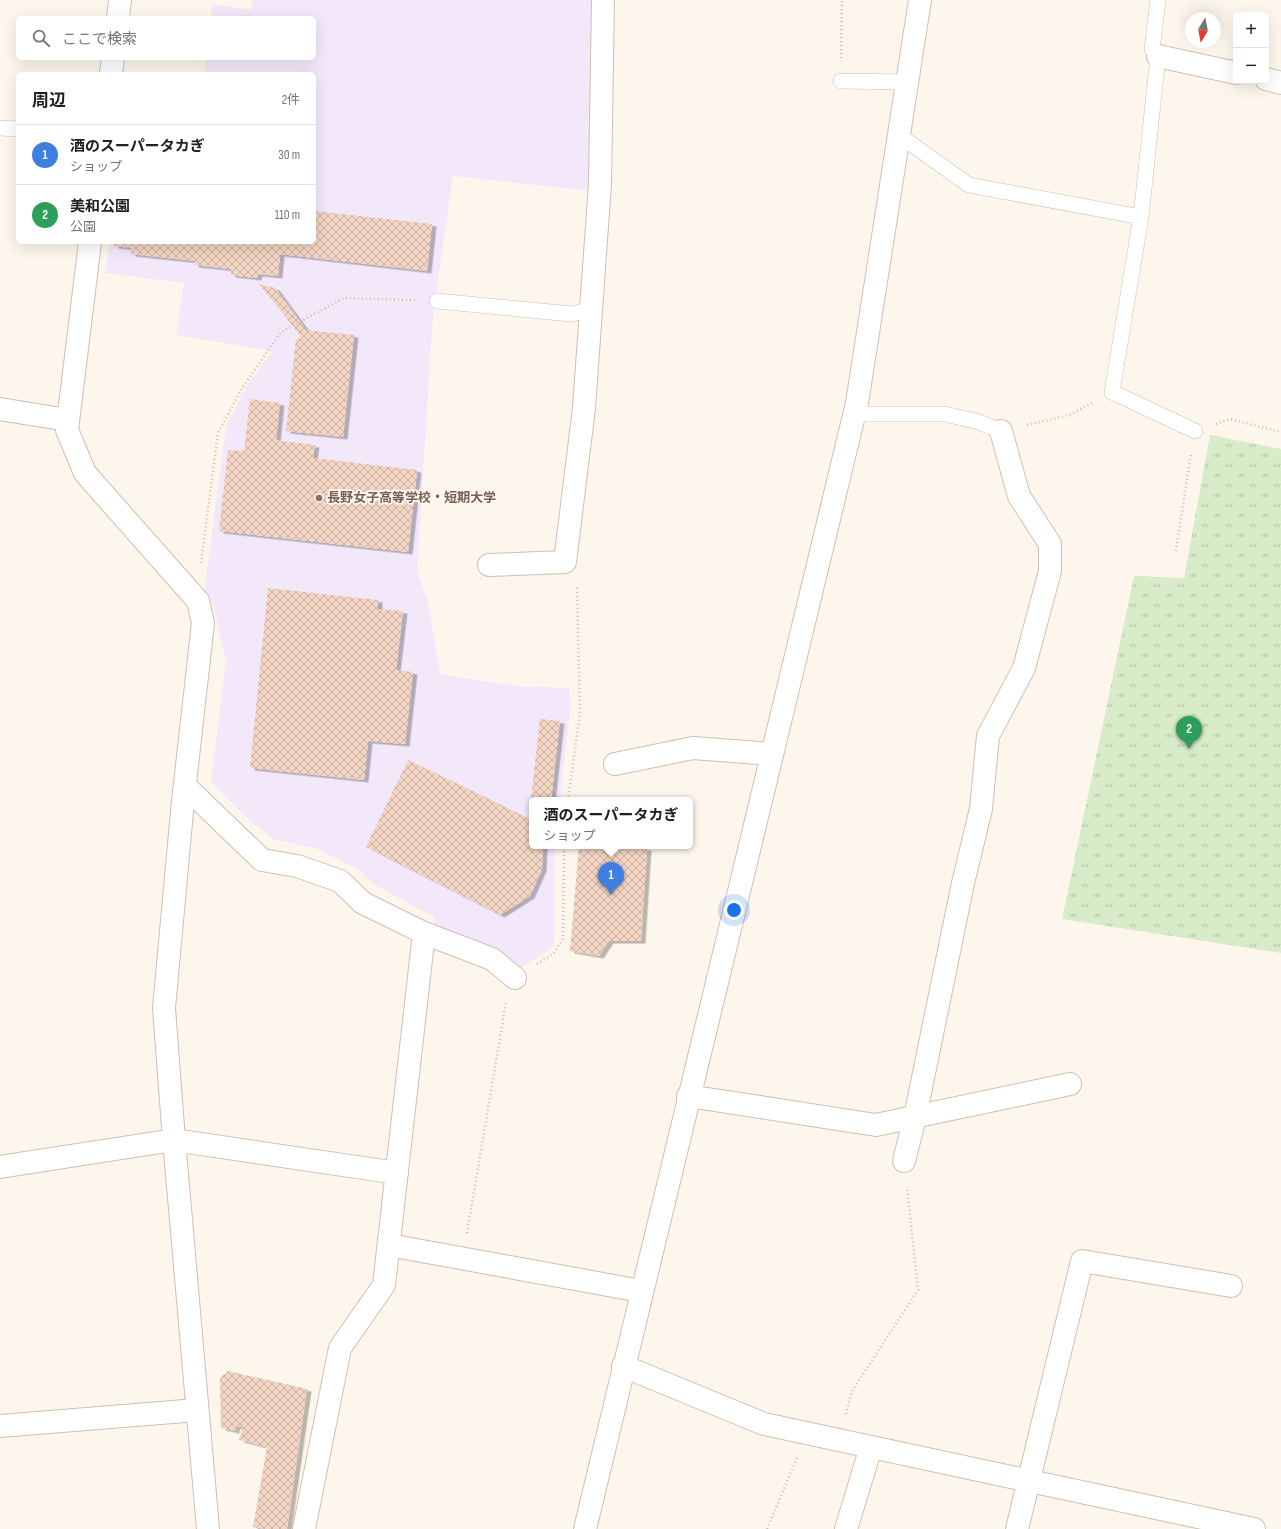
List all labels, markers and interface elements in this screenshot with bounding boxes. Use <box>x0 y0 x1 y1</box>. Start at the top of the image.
north arrow <box>1185 12 1221 48</box>
map controls <box>1233 12 1269 84</box>
button: + <box>1233 12 1269 48</box>
search box <box>16 16 316 60</box>
icon: search <box>30 27 52 49</box>
text: ここで検索 <box>62 30 137 49</box>
button: − <box>1233 48 1269 84</box>
text: 周辺 <box>32 91 66 111</box>
text: 2件 <box>282 92 300 108</box>
text: 酒のスーパータカぎ <box>70 137 205 156</box>
text: 1 <box>42 147 48 163</box>
text: 30 m <box>278 147 300 163</box>
text: ショップ <box>70 159 122 175</box>
text: 美和公園 <box>70 197 130 216</box>
text: 2 <box>42 207 48 223</box>
text: 110 m <box>275 207 300 223</box>
text: 公園 <box>70 219 96 235</box>
place label: 長野女子高等学校・短期大学 <box>327 490 496 506</box>
marker: 長野女子高等学校・短期大学 <box>314 493 324 503</box>
pin: 2 <box>1176 716 1202 749</box>
popup <box>529 797 693 849</box>
text: 酒のスーパータカぎ <box>544 806 678 825</box>
text: ショップ <box>544 828 596 844</box>
pin: 1 <box>598 862 624 895</box>
your location <box>724 900 744 920</box>

